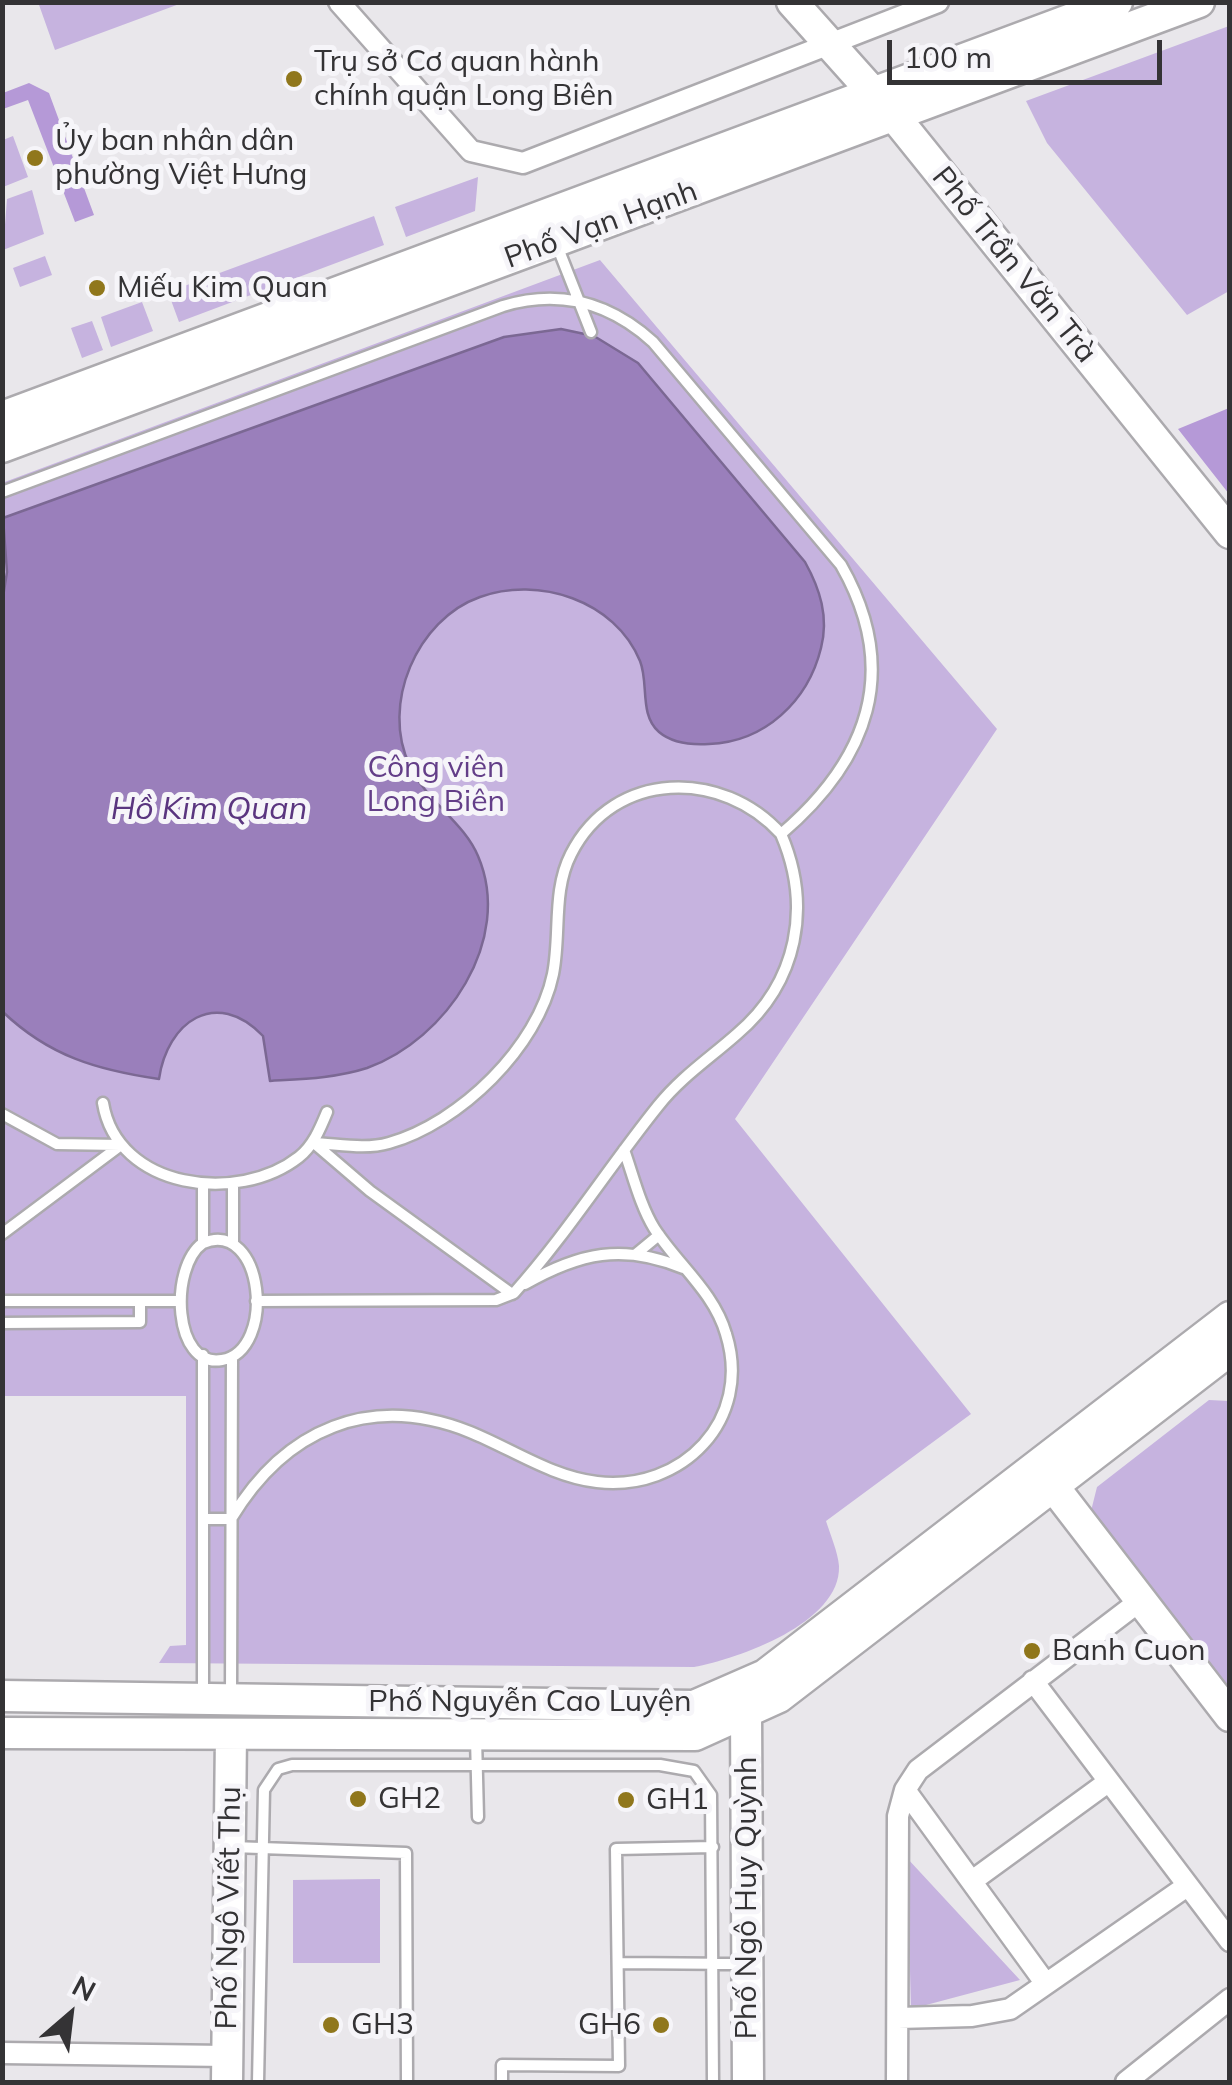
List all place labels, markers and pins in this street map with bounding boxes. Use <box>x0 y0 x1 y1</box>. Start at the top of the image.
place label: Trụ sở Cơ quan hành chính quận Long Biên <box>314 44 614 114</box>
marker: Trụ sở Cơ quan hành chính quận Long Biên <box>283 68 305 90</box>
place label: Ủy ban nhân dân phường Việt Hưng <box>55 123 307 194</box>
marker: Ủy ban nhân dân phường Việt Hưng <box>24 147 46 169</box>
place label: Miếu Kim Quan <box>117 270 328 306</box>
marker: Miếu Kim Quan <box>86 277 108 299</box>
place label: Banh Cuon <box>1052 1633 1206 1669</box>
marker: Banh Cuon <box>1021 1640 1043 1662</box>
place label: GH2 <box>378 1781 441 1817</box>
place label: GH1 <box>646 1782 709 1818</box>
marker: GH2 <box>347 1788 369 1810</box>
marker: GH1 <box>615 1789 637 1811</box>
place label: GH3 <box>351 2007 414 2043</box>
place label: GH6 <box>578 2007 641 2043</box>
marker: GH3 <box>320 2014 342 2036</box>
marker: GH6 <box>650 2014 672 2036</box>

